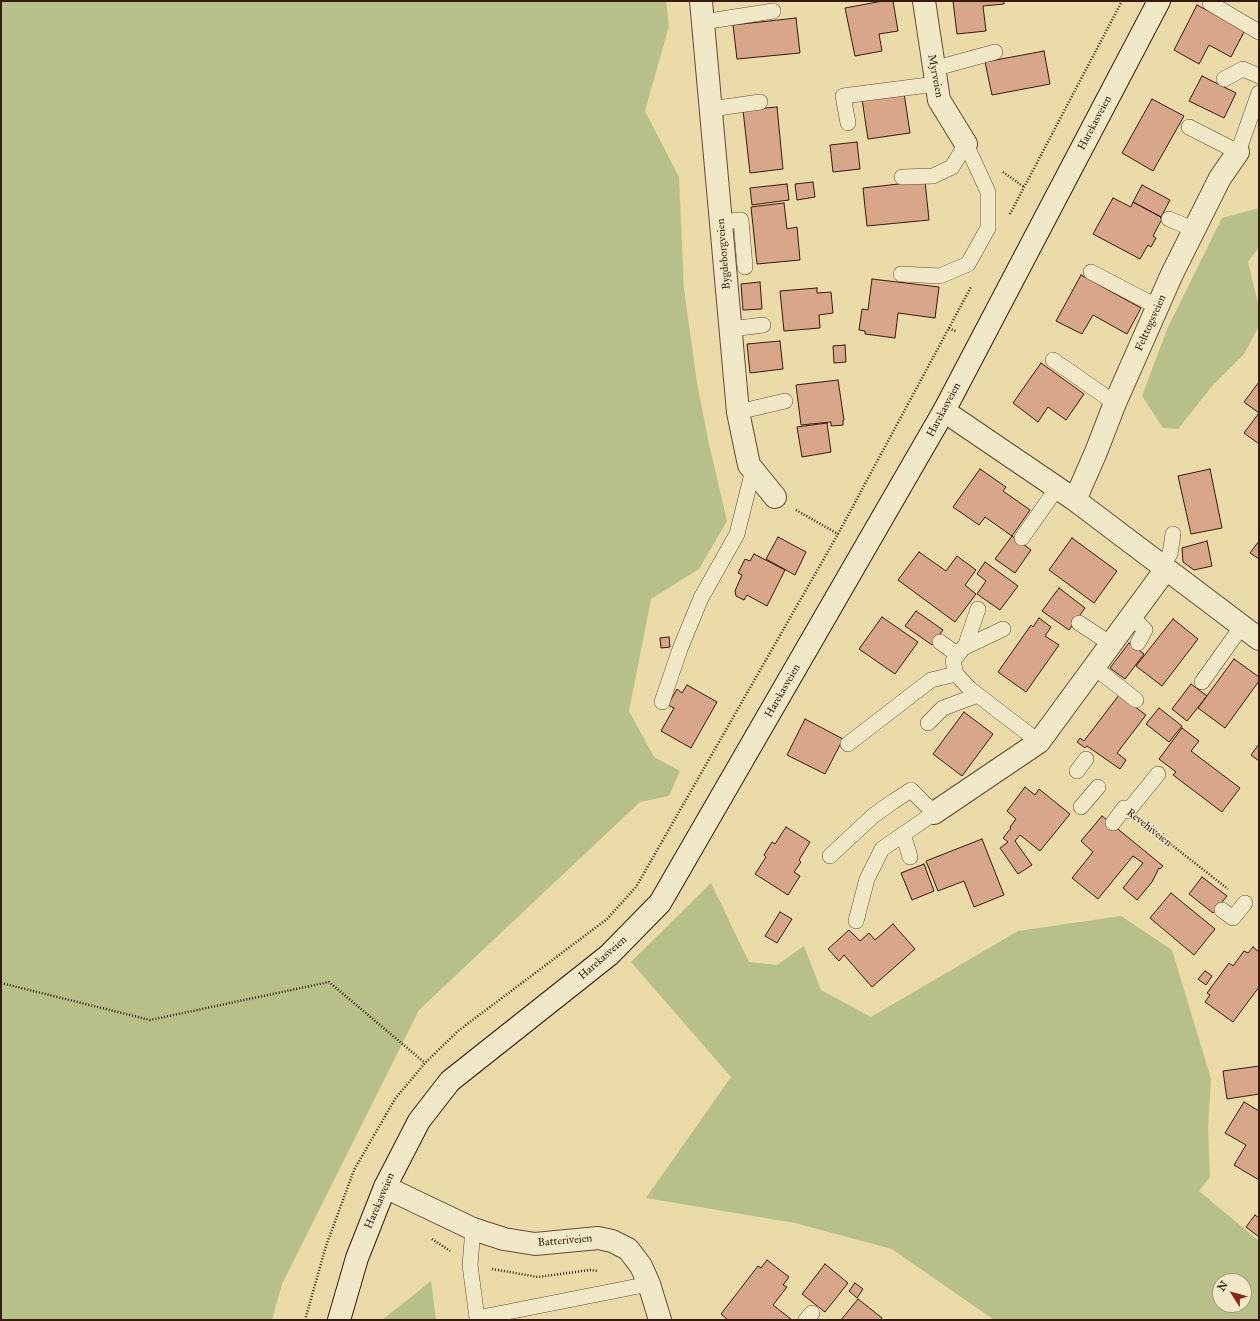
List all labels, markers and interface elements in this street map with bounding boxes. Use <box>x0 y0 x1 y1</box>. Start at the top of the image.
street label: Myrveien <box>924 53 946 99</box>
street label: Harekasveien <box>1075 94 1115 152</box>
street label: Bygdeborgveien <box>714 218 734 290</box>
street label: Felttogsveien <box>1133 293 1169 353</box>
street label: Harekasveien <box>924 381 964 439</box>
street label: Harekasveien <box>762 662 804 720</box>
street label: Revehiveien <box>1124 806 1174 850</box>
street label: Harekasveien <box>576 933 630 983</box>
street label: Harekasveien <box>362 1171 398 1231</box>
street label: Batteriveien <box>537 1232 593 1250</box>
north arrow <box>1212 1273 1252 1313</box>
text: N <box>1215 1278 1231 1294</box>

